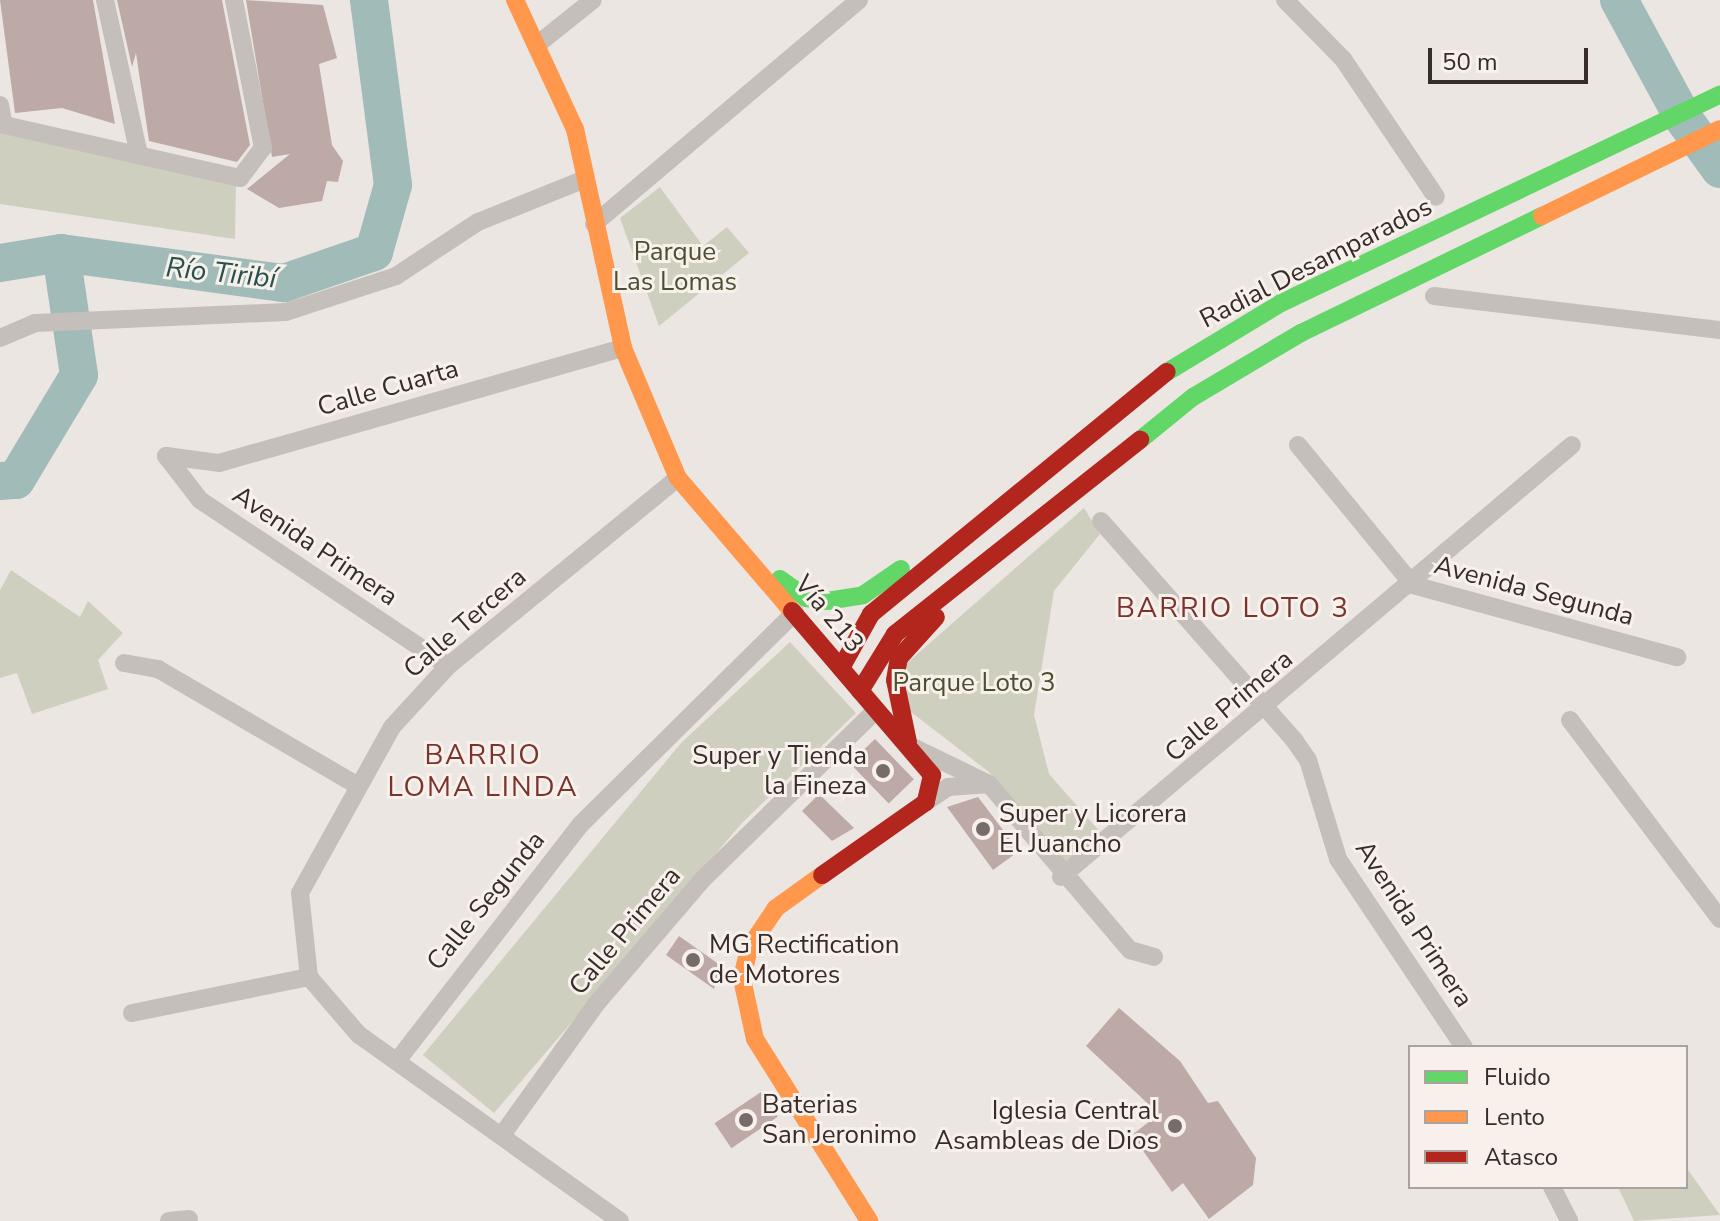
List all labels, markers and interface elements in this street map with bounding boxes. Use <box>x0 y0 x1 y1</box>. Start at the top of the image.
scale bar <box>1432 32 1592 82</box>
text: 50 m <box>1442 46 1498 78</box>
street label: Radial Desamparados <box>1195 191 1437 335</box>
park label: Parque Las Lomas <box>613 236 737 298</box>
water label: Río Tiribí <box>164 251 278 295</box>
street label: Calle Cuarta <box>314 353 462 423</box>
street label: Avenida Primera <box>227 479 403 613</box>
street label: Avenida Segunda <box>1431 549 1637 633</box>
street label: Calle Tercera <box>397 561 533 685</box>
street label: Vía 213 <box>788 569 870 659</box>
district label: BARRIO LOTO 3 <box>1116 591 1350 625</box>
street label: Calle Primera <box>1159 644 1299 768</box>
park label: Parque Loto 3 <box>892 667 1056 699</box>
district label: BARRIO LOMA LINDA <box>387 738 579 804</box>
place label: Super y Tienda la Fineza <box>692 740 867 802</box>
marker: Super y Tienda la Fineza <box>874 762 892 780</box>
place label: Super y Licorera El Juancho <box>999 798 1187 860</box>
marker: Super y Licorera El Juancho <box>974 820 992 838</box>
street label: Calle Segunda <box>420 825 552 977</box>
street label: Avenida Primera <box>1349 835 1479 1013</box>
street label: Calle Primera <box>563 861 687 1001</box>
place label: MG Rectification de Motores <box>709 929 900 990</box>
marker: MG Rectification de Motores <box>684 951 702 969</box>
legend <box>1408 1045 1688 1189</box>
text: Fluido <box>1484 1061 1551 1093</box>
place label: Baterias San Jeronimo <box>762 1089 917 1150</box>
place label: Iglesia Central Asambleas de Dios <box>934 1095 1159 1156</box>
text: Lento <box>1484 1101 1545 1133</box>
marker: Baterias San Jeronimo <box>737 1111 755 1129</box>
marker: Iglesia Central Asambleas de Dios <box>1166 1117 1184 1135</box>
text: Atasco <box>1484 1141 1558 1173</box>

